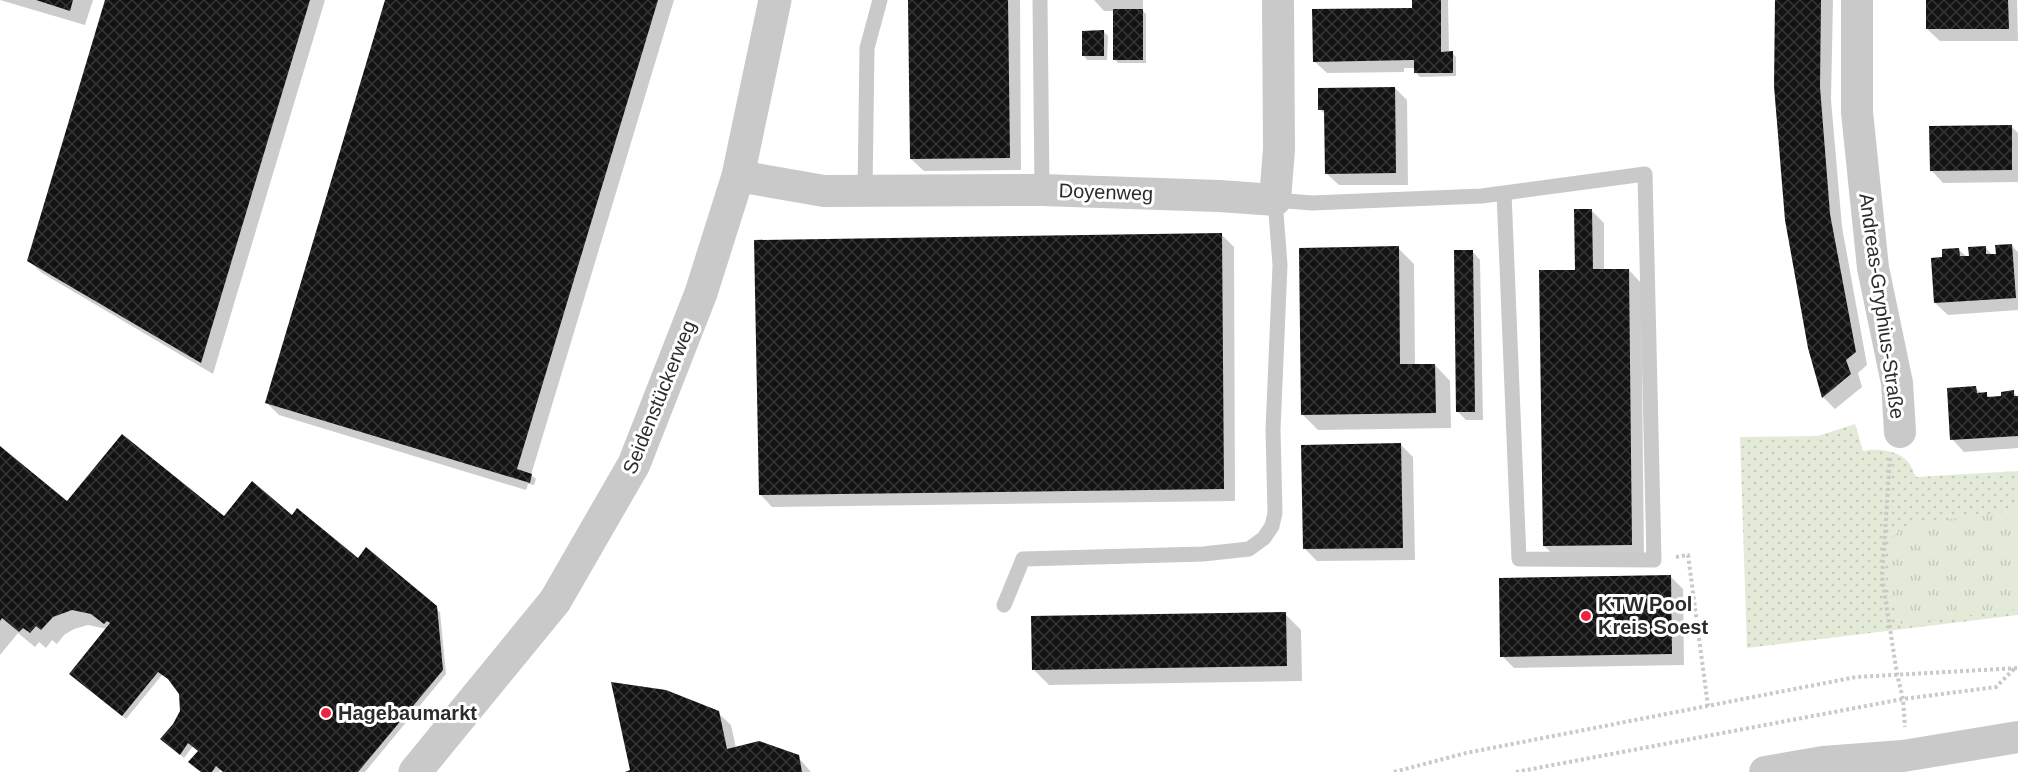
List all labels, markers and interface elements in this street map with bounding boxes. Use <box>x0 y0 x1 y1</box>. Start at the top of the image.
street label: Doyenweg <box>1058 179 1154 205</box>
street label: Andreas-Gryphius-Straße <box>1855 192 1909 420</box>
street label: Seidenstückerweg <box>618 317 700 477</box>
place label: KTW Pool Kreis Soest <box>1598 593 1708 638</box>
marker: KTW Pool Kreis Soest <box>1579 609 1593 623</box>
place label: Hagebaumarkt <box>338 702 477 724</box>
marker: Hagebaumarkt <box>319 706 333 720</box>

